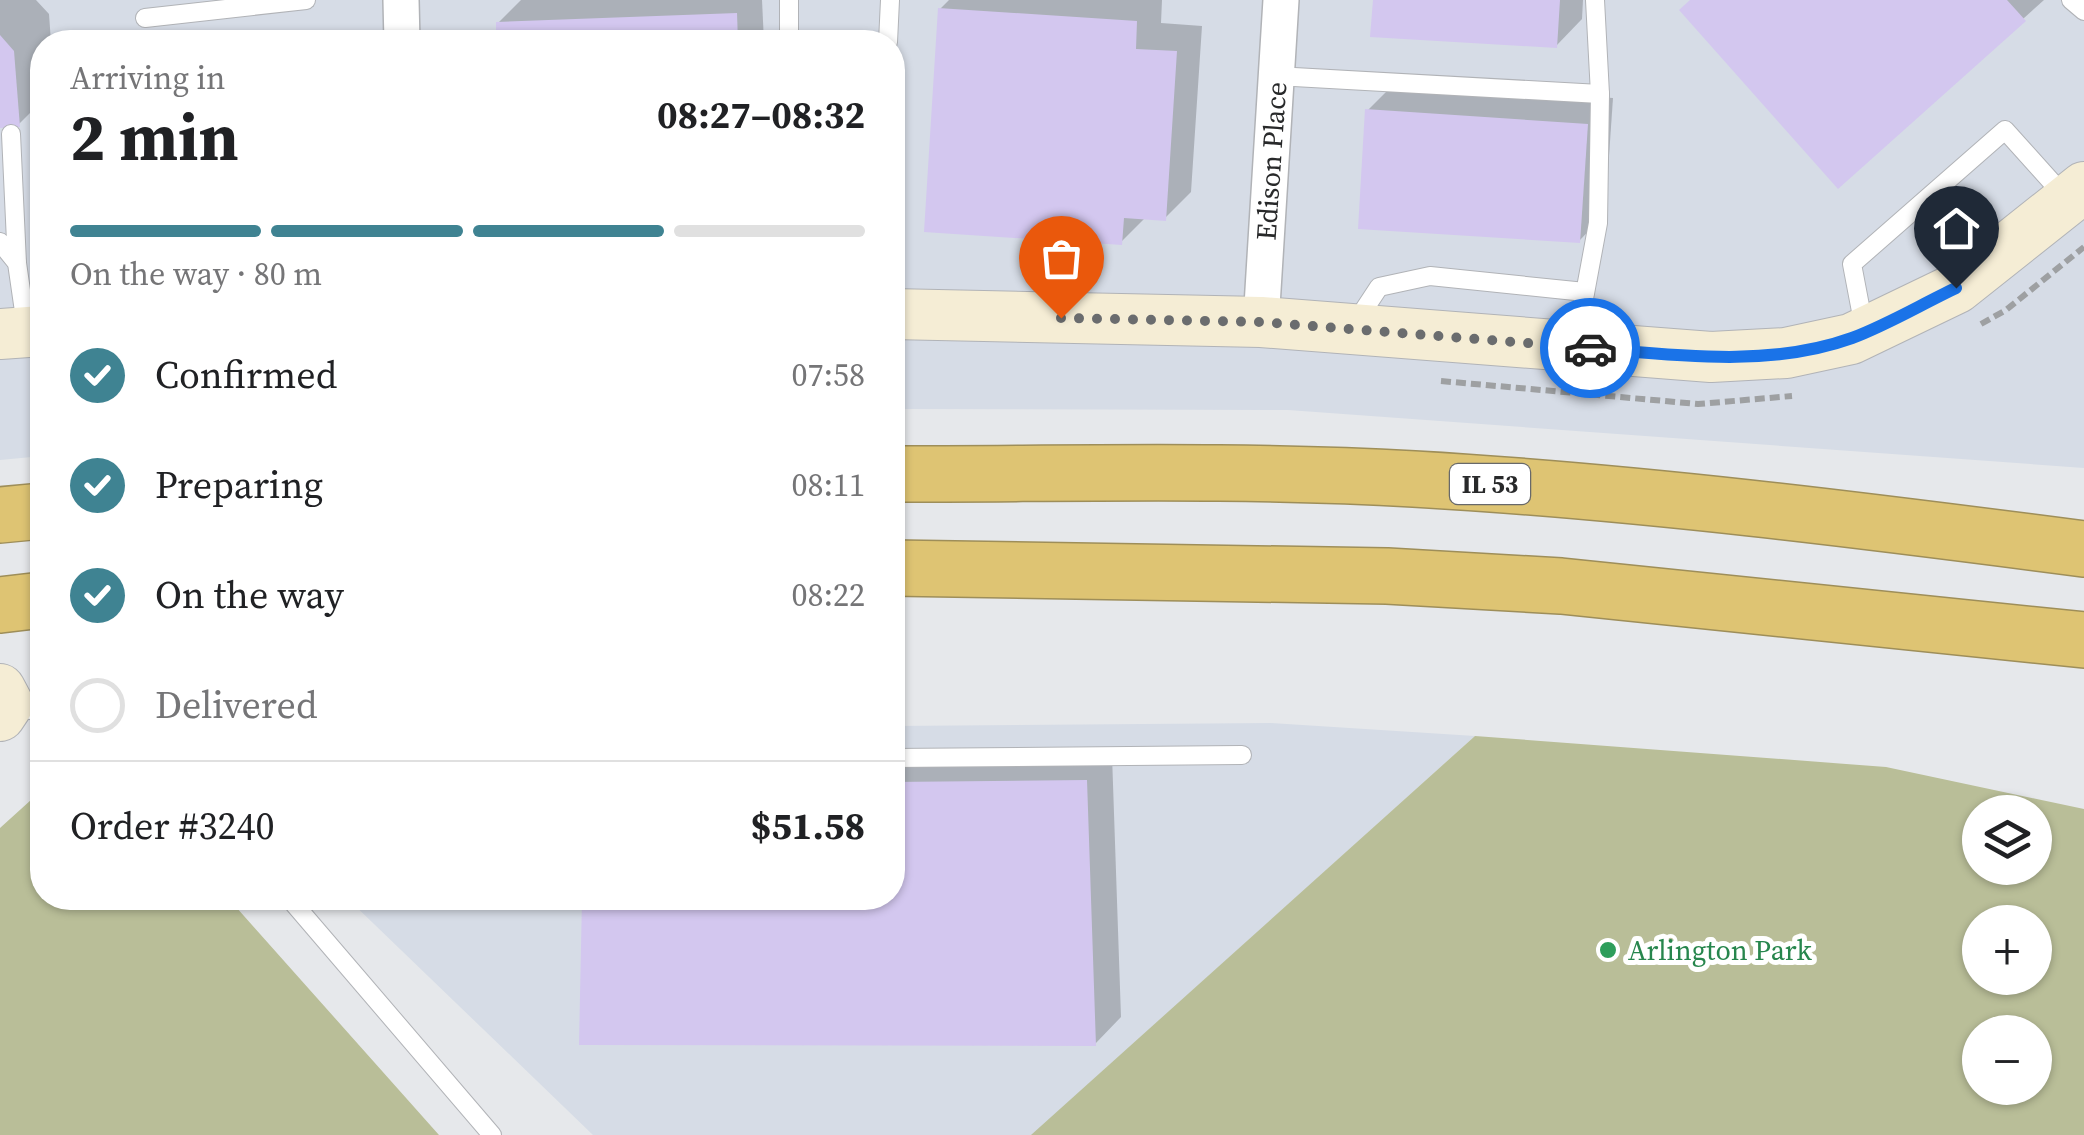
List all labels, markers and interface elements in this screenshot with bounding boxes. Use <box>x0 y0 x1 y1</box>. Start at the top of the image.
text: Arriving in <box>70 56 225 100</box>
street label: Edison Place <box>1247 80 1295 242</box>
text: 08:27–08:32 <box>657 89 865 141</box>
text: 2 min <box>70 93 239 182</box>
pin <box>1914 186 1999 289</box>
icon: home <box>1929 201 1984 256</box>
pin <box>1019 216 1104 319</box>
icon: bag <box>1034 231 1089 286</box>
text: On the way · 80 m <box>70 252 322 296</box>
courier <box>1540 298 1640 398</box>
icon: car <box>1563 321 1618 376</box>
icon: check <box>70 348 125 403</box>
text: Confirmed <box>155 349 337 401</box>
text: 07:58 <box>791 353 865 397</box>
icon: check <box>70 458 125 513</box>
text: Preparing <box>155 459 323 511</box>
text: 08:11 <box>791 463 865 507</box>
road number: IL 53 <box>1450 464 1530 504</box>
icon: check <box>70 568 125 623</box>
text: On the way <box>155 569 344 621</box>
text: 08:22 <box>791 573 865 617</box>
text: Delivered <box>155 679 318 731</box>
map controls <box>1962 795 2052 1105</box>
button: layers <box>1962 795 2052 885</box>
text: Order #3240 <box>70 800 274 852</box>
text: $51.58 <box>751 800 865 852</box>
button: + <box>1962 905 2052 995</box>
place label: Arlington Park <box>1628 931 1812 969</box>
marker: Arlington Park <box>1597 939 1619 961</box>
button: − <box>1962 1015 2052 1105</box>

